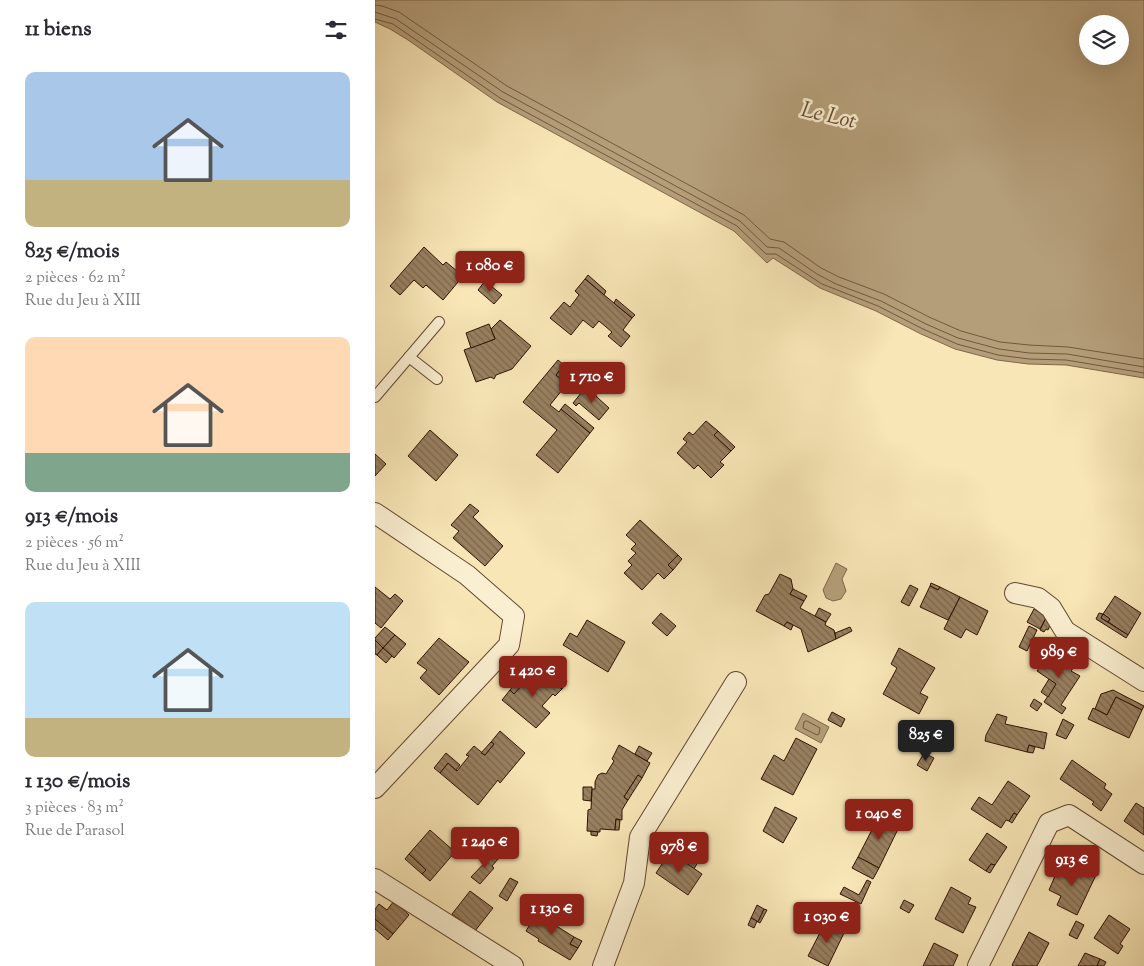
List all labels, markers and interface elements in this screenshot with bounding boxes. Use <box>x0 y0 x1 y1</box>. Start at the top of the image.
text: 11 biens <box>25 15 92 45</box>
map controls <box>1079 15 1129 65</box>
button: layers <box>1079 15 1129 65</box>
icon: filters <box>322 16 350 44</box>
water label: Le Lot <box>798 95 860 139</box>
icon: home <box>143 105 233 195</box>
text: 825 €/mois <box>25 237 119 267</box>
pin: 1 080 € <box>444 250 536 293</box>
text: 1 080 € <box>466 255 514 278</box>
text: 2 pièces · 62 m² <box>25 267 126 290</box>
text: Rue du Jeu à XIII <box>25 290 141 313</box>
pin: 1 710 € <box>546 362 638 404</box>
text: 1 710 € <box>570 366 614 389</box>
icon: home <box>143 370 233 460</box>
text: 913 €/mois <box>25 502 118 532</box>
text: 2 pièces · 56 m² <box>25 532 124 555</box>
text: Rue du Jeu à XIII <box>25 555 141 578</box>
icon: home <box>143 635 233 725</box>
pin: 989 € <box>1024 636 1094 679</box>
text: 989 € <box>1041 641 1077 664</box>
pin: 1 420 € <box>487 656 579 698</box>
text: 1 420 € <box>510 660 556 683</box>
pin: 825 € <box>891 720 961 762</box>
text: 825 € <box>909 724 943 747</box>
text: 1 130 €/mois <box>25 767 130 797</box>
text: 3 pièces · 83 m² <box>25 797 124 820</box>
pin: 1 040 € <box>833 798 925 841</box>
text: 1 040 € <box>856 803 902 826</box>
text: Rue de Parasol <box>25 820 125 843</box>
pin: 1 240 € <box>439 826 531 869</box>
text: 1 240 € <box>462 831 508 854</box>
pin: 978 € <box>644 832 714 874</box>
text: 978 € <box>660 836 698 859</box>
pin: 913 € <box>1037 844 1107 887</box>
text: 913 € <box>1056 849 1088 872</box>
pin: 1 130 € <box>506 894 598 936</box>
text: 1 130 € <box>531 898 573 921</box>
pin: 1 030 € <box>781 902 873 944</box>
text: 1 030 € <box>804 906 850 929</box>

